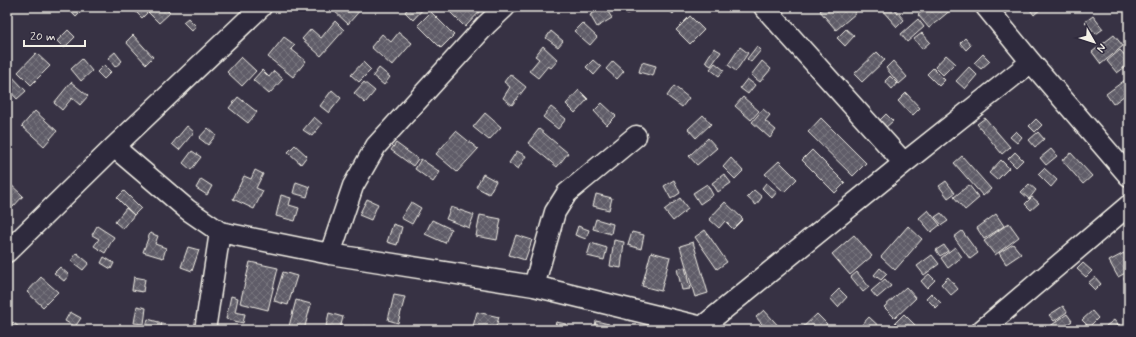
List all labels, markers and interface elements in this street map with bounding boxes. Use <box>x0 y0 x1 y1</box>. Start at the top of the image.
scale bar <box>24 22 85 48</box>
north arrow <box>1074 22 1114 62</box>
text: 20 m <box>30 29 56 45</box>
text: N <box>1093 40 1109 55</box>

